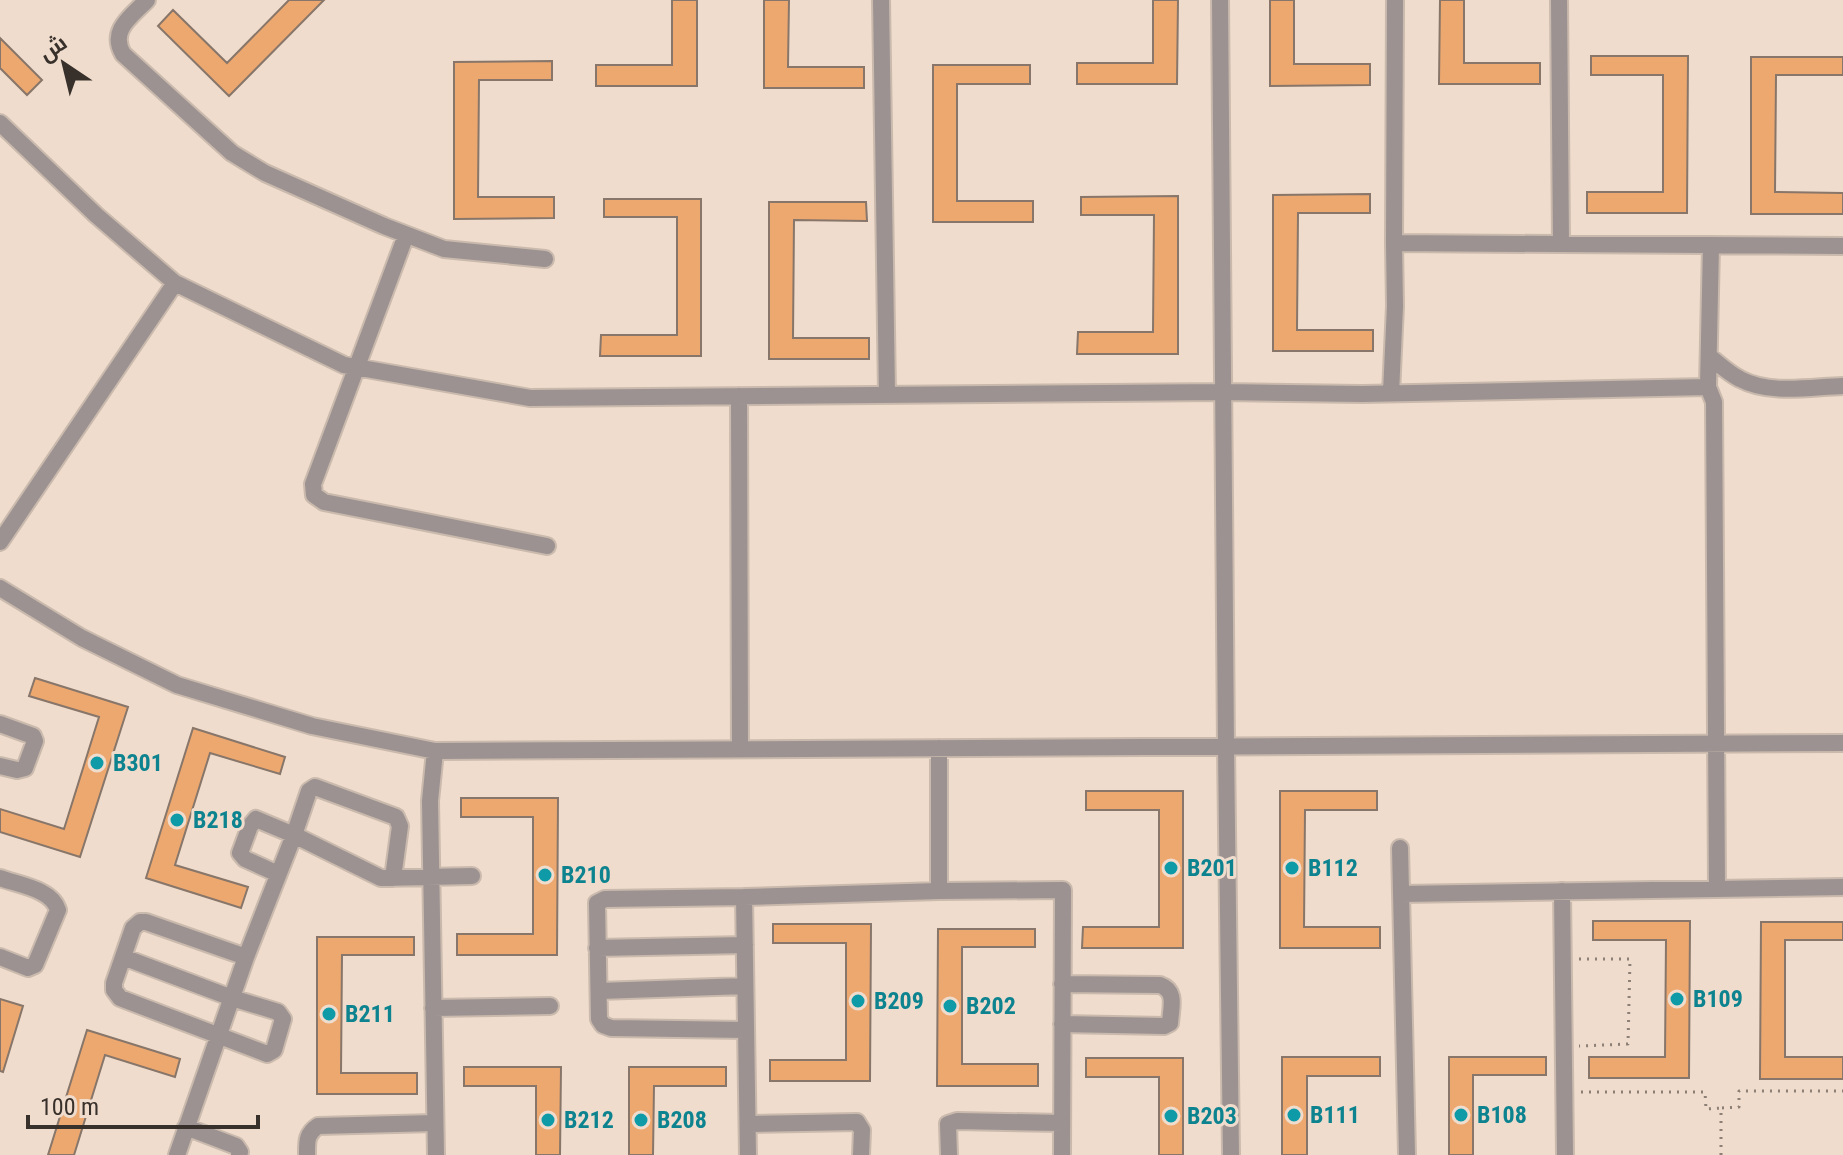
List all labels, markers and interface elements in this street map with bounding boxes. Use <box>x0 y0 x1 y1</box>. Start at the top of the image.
north arrow <box>24 24 104 104</box>
text: ش <box>34 30 72 67</box>
place label: B301 <box>113 749 163 777</box>
marker: B301 <box>88 754 106 772</box>
place label: B218 <box>193 806 243 834</box>
marker: B218 <box>168 811 186 829</box>
place label: B201 <box>1187 854 1237 882</box>
place label: B112 <box>1308 854 1358 882</box>
marker: B201 <box>1162 859 1180 877</box>
marker: B112 <box>1283 859 1301 877</box>
place label: B210 <box>561 861 611 889</box>
marker: B210 <box>536 866 554 884</box>
place label: B109 <box>1693 985 1743 1013</box>
place label: B209 <box>874 987 924 1015</box>
marker: B109 <box>1668 990 1686 1008</box>
marker: B209 <box>849 992 867 1010</box>
place label: B202 <box>966 992 1016 1020</box>
marker: B202 <box>941 997 959 1015</box>
place label: B211 <box>345 1000 395 1028</box>
marker: B211 <box>320 1005 338 1023</box>
scale bar <box>28 1079 258 1129</box>
text: 100 m <box>40 1093 99 1121</box>
place label: B111 <box>1310 1101 1360 1129</box>
place label: B108 <box>1477 1101 1527 1129</box>
place label: B203 <box>1187 1102 1237 1130</box>
place label: B212 <box>564 1106 614 1134</box>
place label: B208 <box>657 1106 707 1134</box>
marker: B111 <box>1285 1106 1303 1124</box>
marker: B108 <box>1452 1106 1470 1124</box>
marker: B203 <box>1162 1107 1180 1125</box>
marker: B212 <box>539 1111 557 1129</box>
marker: B208 <box>632 1111 650 1129</box>

